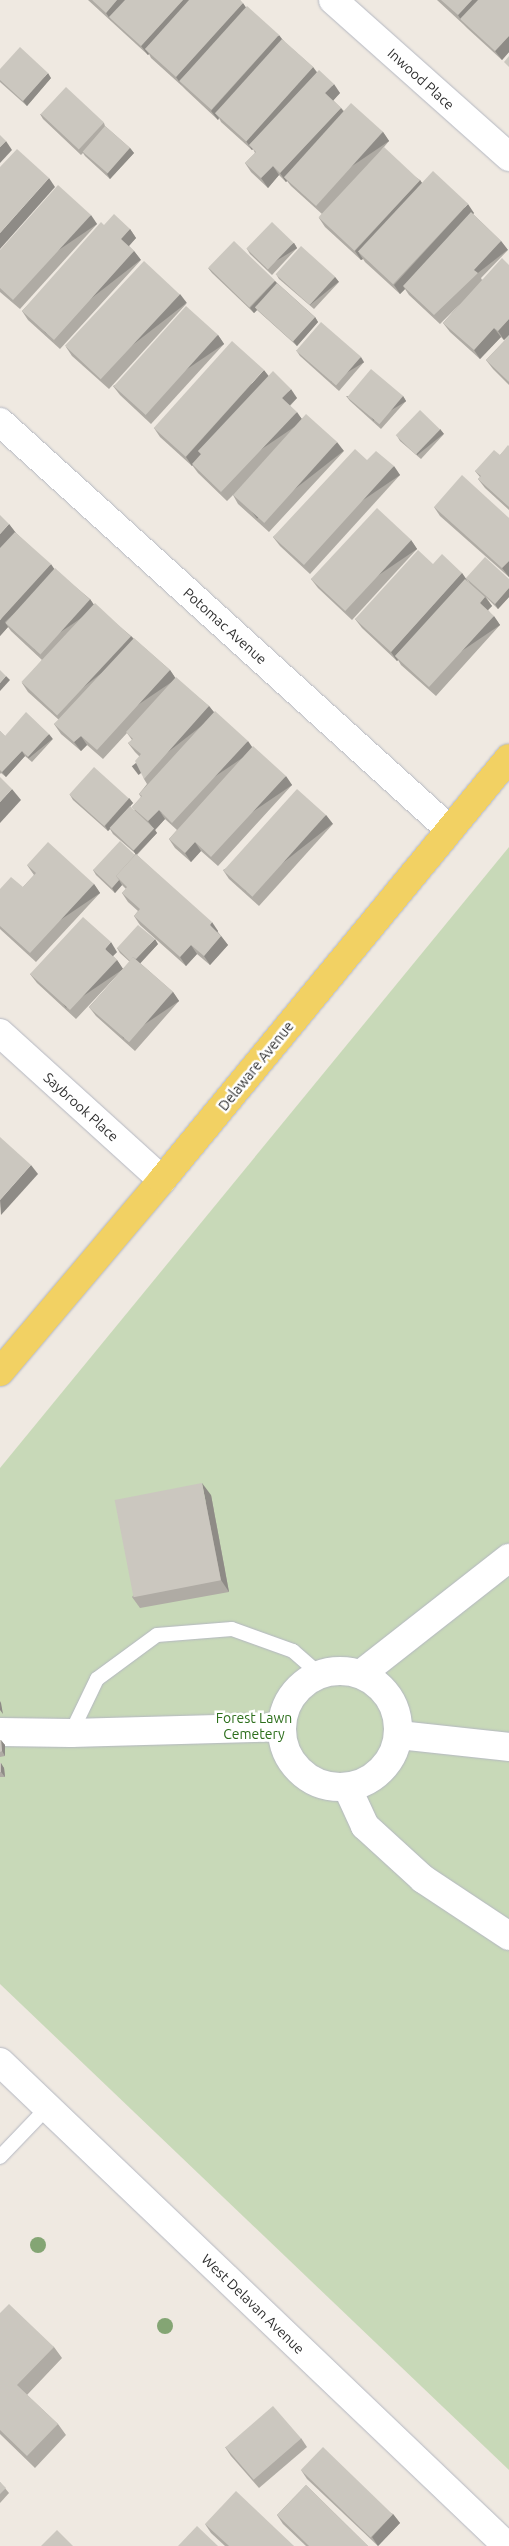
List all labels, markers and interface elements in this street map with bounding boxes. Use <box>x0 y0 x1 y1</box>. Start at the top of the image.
street label: Inwood Place <box>384 45 458 113</box>
street label: Potomac Avenue <box>180 584 270 668</box>
street label: Delaware Avenue <box>215 1018 297 1114</box>
street label: Saybrook Place <box>40 1069 122 1145</box>
park label: Forest Lawn Cemetery <box>216 1710 292 1742</box>
street label: West Delavan Avenue <box>198 2251 308 2357</box>

